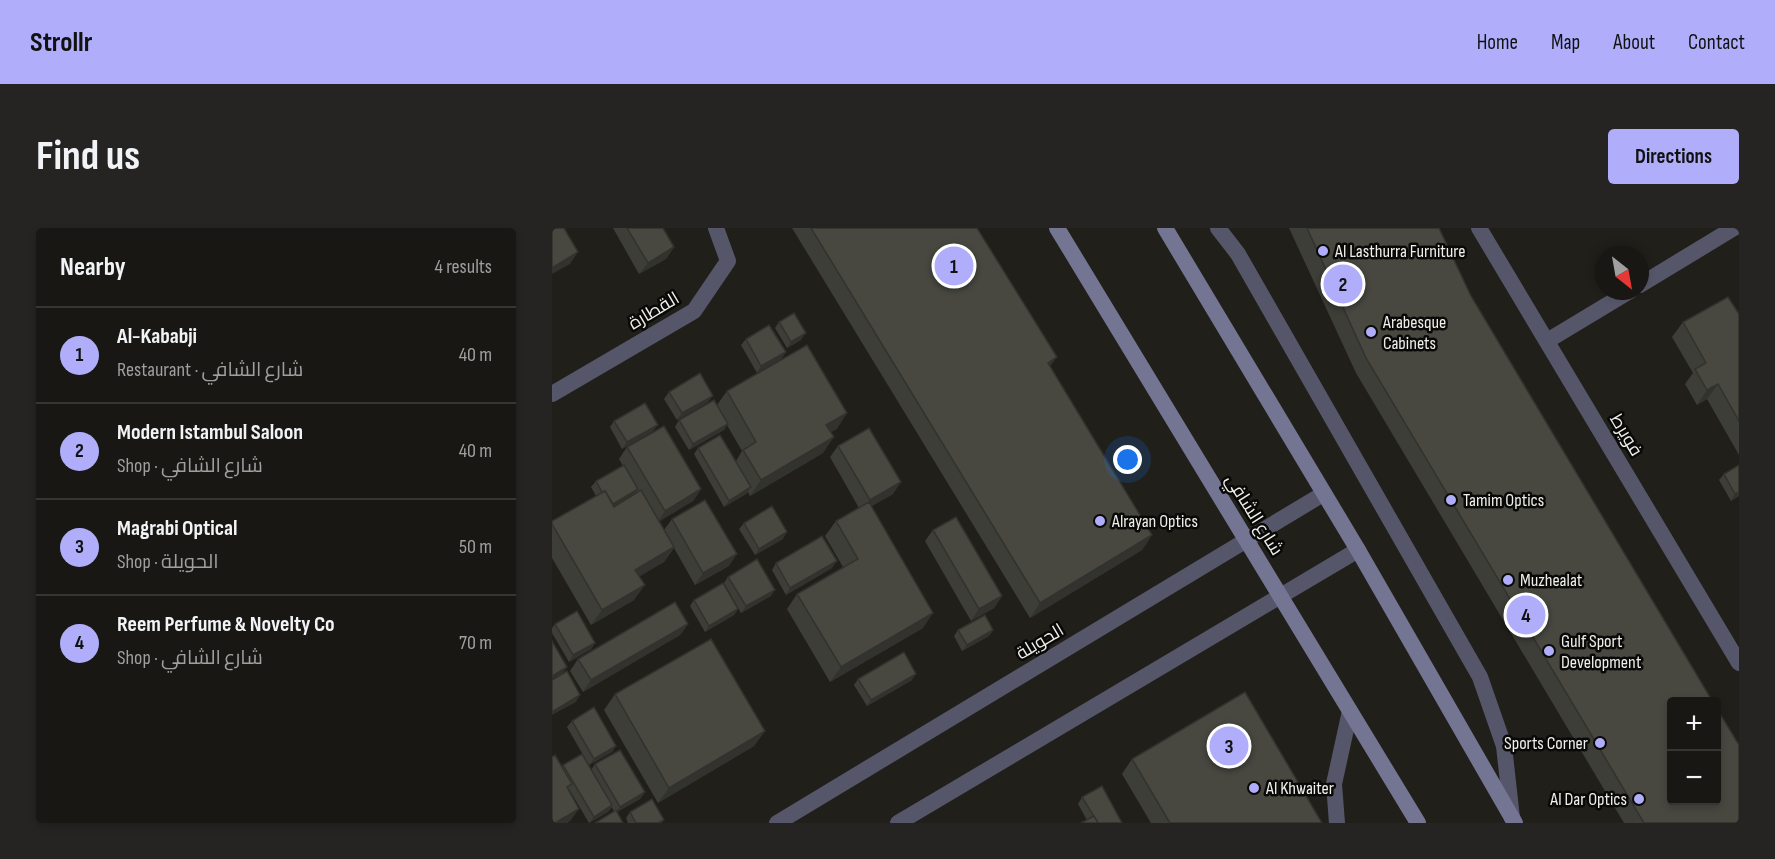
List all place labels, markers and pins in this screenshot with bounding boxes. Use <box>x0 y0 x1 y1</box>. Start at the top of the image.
place label: Al Lasthurra Furniture <box>1334 241 1465 262</box>
pin: 1 <box>934 243 974 288</box>
marker: Al Lasthurra Furniture <box>1316 244 1330 258</box>
pin: 2 <box>1324 262 1362 306</box>
place label: Arabesque Cabinets <box>1382 312 1446 354</box>
marker: Arabesque Cabinets <box>1364 325 1378 339</box>
place label: Tamim Optics <box>1463 490 1544 511</box>
marker: Tamim Optics <box>1444 493 1458 507</box>
place label: Alrayan Optics <box>1111 511 1198 532</box>
marker: Alrayan Optics <box>1093 514 1107 528</box>
place label: Muzhealat <box>1520 570 1583 591</box>
marker: Muzhealat <box>1501 573 1515 587</box>
pin: 4 <box>1506 592 1546 638</box>
place label: Gulf Sport Development <box>1561 631 1642 673</box>
marker: Gulf Sport Development <box>1542 644 1556 658</box>
pin: 3 <box>1210 724 1248 768</box>
place label: Sports Corner <box>1504 733 1588 754</box>
marker: Sports Corner <box>1593 736 1607 750</box>
place label: Al Khwaiter <box>1265 778 1334 799</box>
marker: Al Khwaiter <box>1247 781 1261 795</box>
place label: Al Dar Optics <box>1549 789 1627 810</box>
marker: Al Dar Optics <box>1632 792 1646 806</box>

